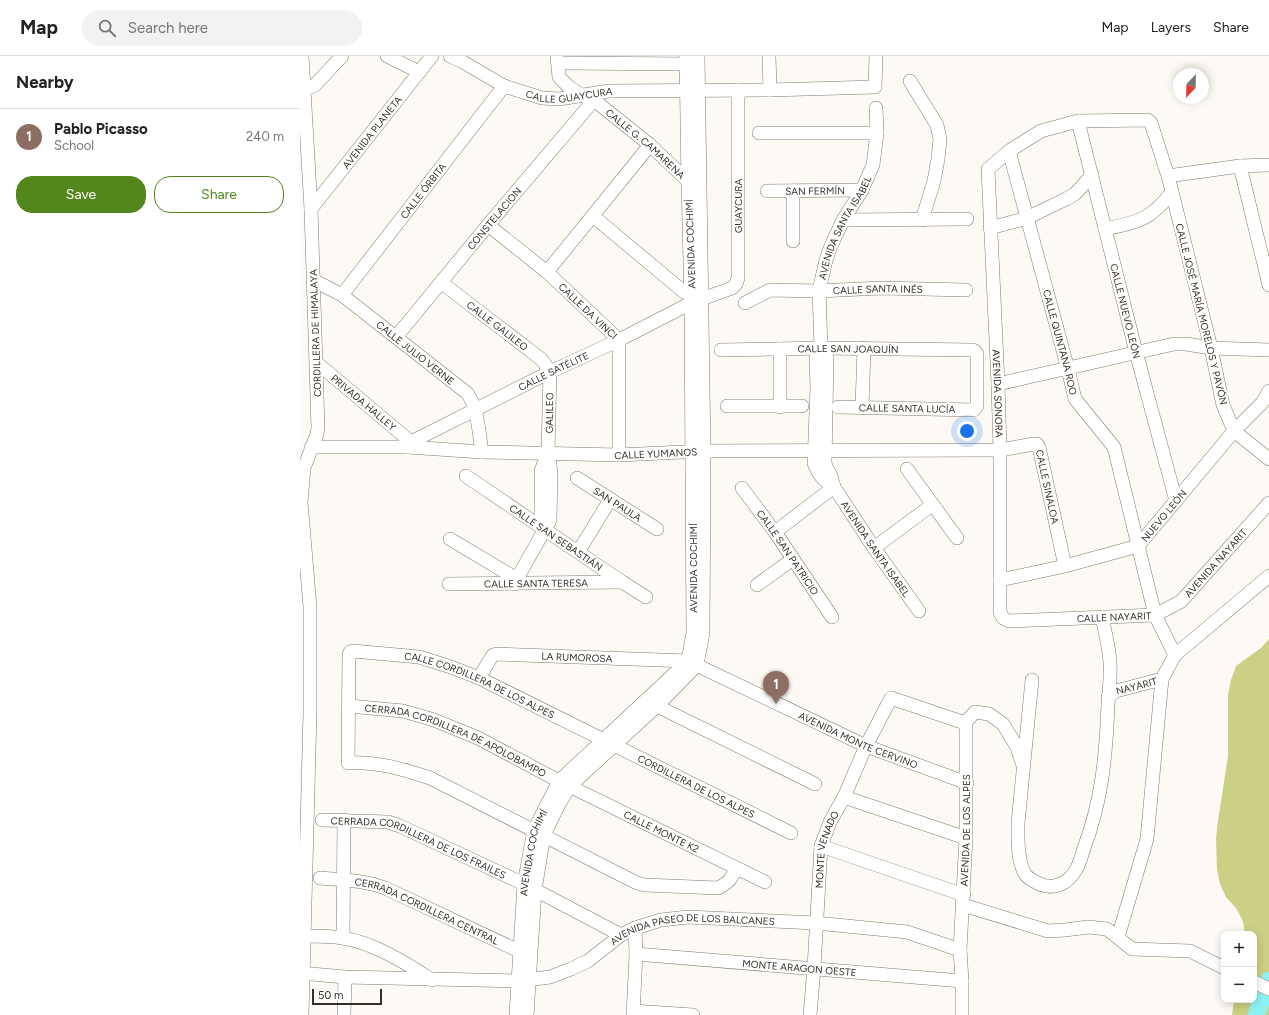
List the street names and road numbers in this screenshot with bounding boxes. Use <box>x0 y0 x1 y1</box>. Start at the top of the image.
street label: CALLE GUAYCURA <box>524 85 613 106</box>
street label: AVENIDA PLANETA <box>340 93 405 171</box>
street label: CALLE G. CAMARENA <box>603 106 688 182</box>
street label: CALLE ÓRBITA <box>398 160 449 222</box>
street label: AVENIDA SANTA ISABEL <box>816 173 875 281</box>
street label: GUAYCURA <box>732 178 745 233</box>
street label: SAN FERMÍN <box>785 184 845 198</box>
street label: CONSTELACION <box>465 185 524 252</box>
street label: AVENIDA COCHIMÍ <box>682 199 699 289</box>
street label: CALLE JOSÉ MARÍA MORELOS Y PAVÓN <box>1173 222 1230 406</box>
street label: CALLE NUEVO LEÓN <box>1107 262 1143 360</box>
street label: CORDILLERA DE HIMALAYA <box>307 269 324 397</box>
street label: CALLE DA VINCI <box>556 280 620 342</box>
street label: CALLE SANTA INÉS <box>832 282 923 297</box>
street label: CALLE QUINTANA ROO <box>1040 288 1080 397</box>
street label: CALLE GALILEO <box>464 298 531 354</box>
street label: CALLE JULIO VERNE <box>373 318 457 388</box>
street label: CALLE SAN JOAQUÍN <box>797 342 899 356</box>
street label: CALLE SATÉLITE <box>516 349 591 394</box>
street label: AVENIDA SONORA <box>989 349 1006 438</box>
street label: PRIVADA HALLEY <box>328 372 399 434</box>
street label: GALILEO <box>543 392 556 434</box>
street label: CALLE SANTA LUCÍA <box>859 401 956 416</box>
street label: CALLE YUMANOS <box>614 445 697 462</box>
street label: CALLE SINALOA <box>1033 448 1062 525</box>
street label: SAN PAULA <box>591 484 644 525</box>
street label: NUEVO LEÓN <box>1138 487 1190 545</box>
street label: AVENIDA SANTA ISABEL <box>838 499 913 600</box>
street label: CALLE SAN SEBASTIÁN <box>507 501 605 574</box>
street label: CALLE SAN PATRICIO <box>754 507 822 598</box>
street label: AVENIDA COCHIMÍ <box>687 523 700 613</box>
street label: AVENIDA NAYARIT <box>1182 526 1250 600</box>
street label: CALLE SANTA TERESA <box>484 576 588 591</box>
street label: CALLE NAYARIT <box>1077 609 1152 625</box>
street label: CALLE CORDILLERA DE LOS ALPES <box>404 650 557 722</box>
street label: LA RUMOROSA <box>541 650 613 665</box>
street label: NAYARIT <box>1115 675 1159 698</box>
street label: CERRADA CORDILLERA DE APOLOBAMPO <box>364 701 548 780</box>
street label: AVENIDA MONTE CERVINO <box>797 709 920 771</box>
street label: CORDILLERA DE LOS ALPES <box>635 752 757 821</box>
street label: AVENIDA DE LOS ALPES <box>957 774 973 887</box>
street label: AVENIDA COCHIMÍ <box>517 807 551 896</box>
street label: CALLE MONTE K2 <box>621 808 701 856</box>
street label: MONTE VENADO <box>813 808 842 889</box>
street label: CERRADA CORDILLERA DE LOS FRAILES <box>331 814 508 882</box>
street label: CERRADA CORDILLERA CENTRAL <box>354 875 501 948</box>
street label: AVENIDA PASEO DE LOS BALCANES <box>608 911 775 948</box>
street label: MONTE ARAGON OESTE <box>742 957 857 979</box>

